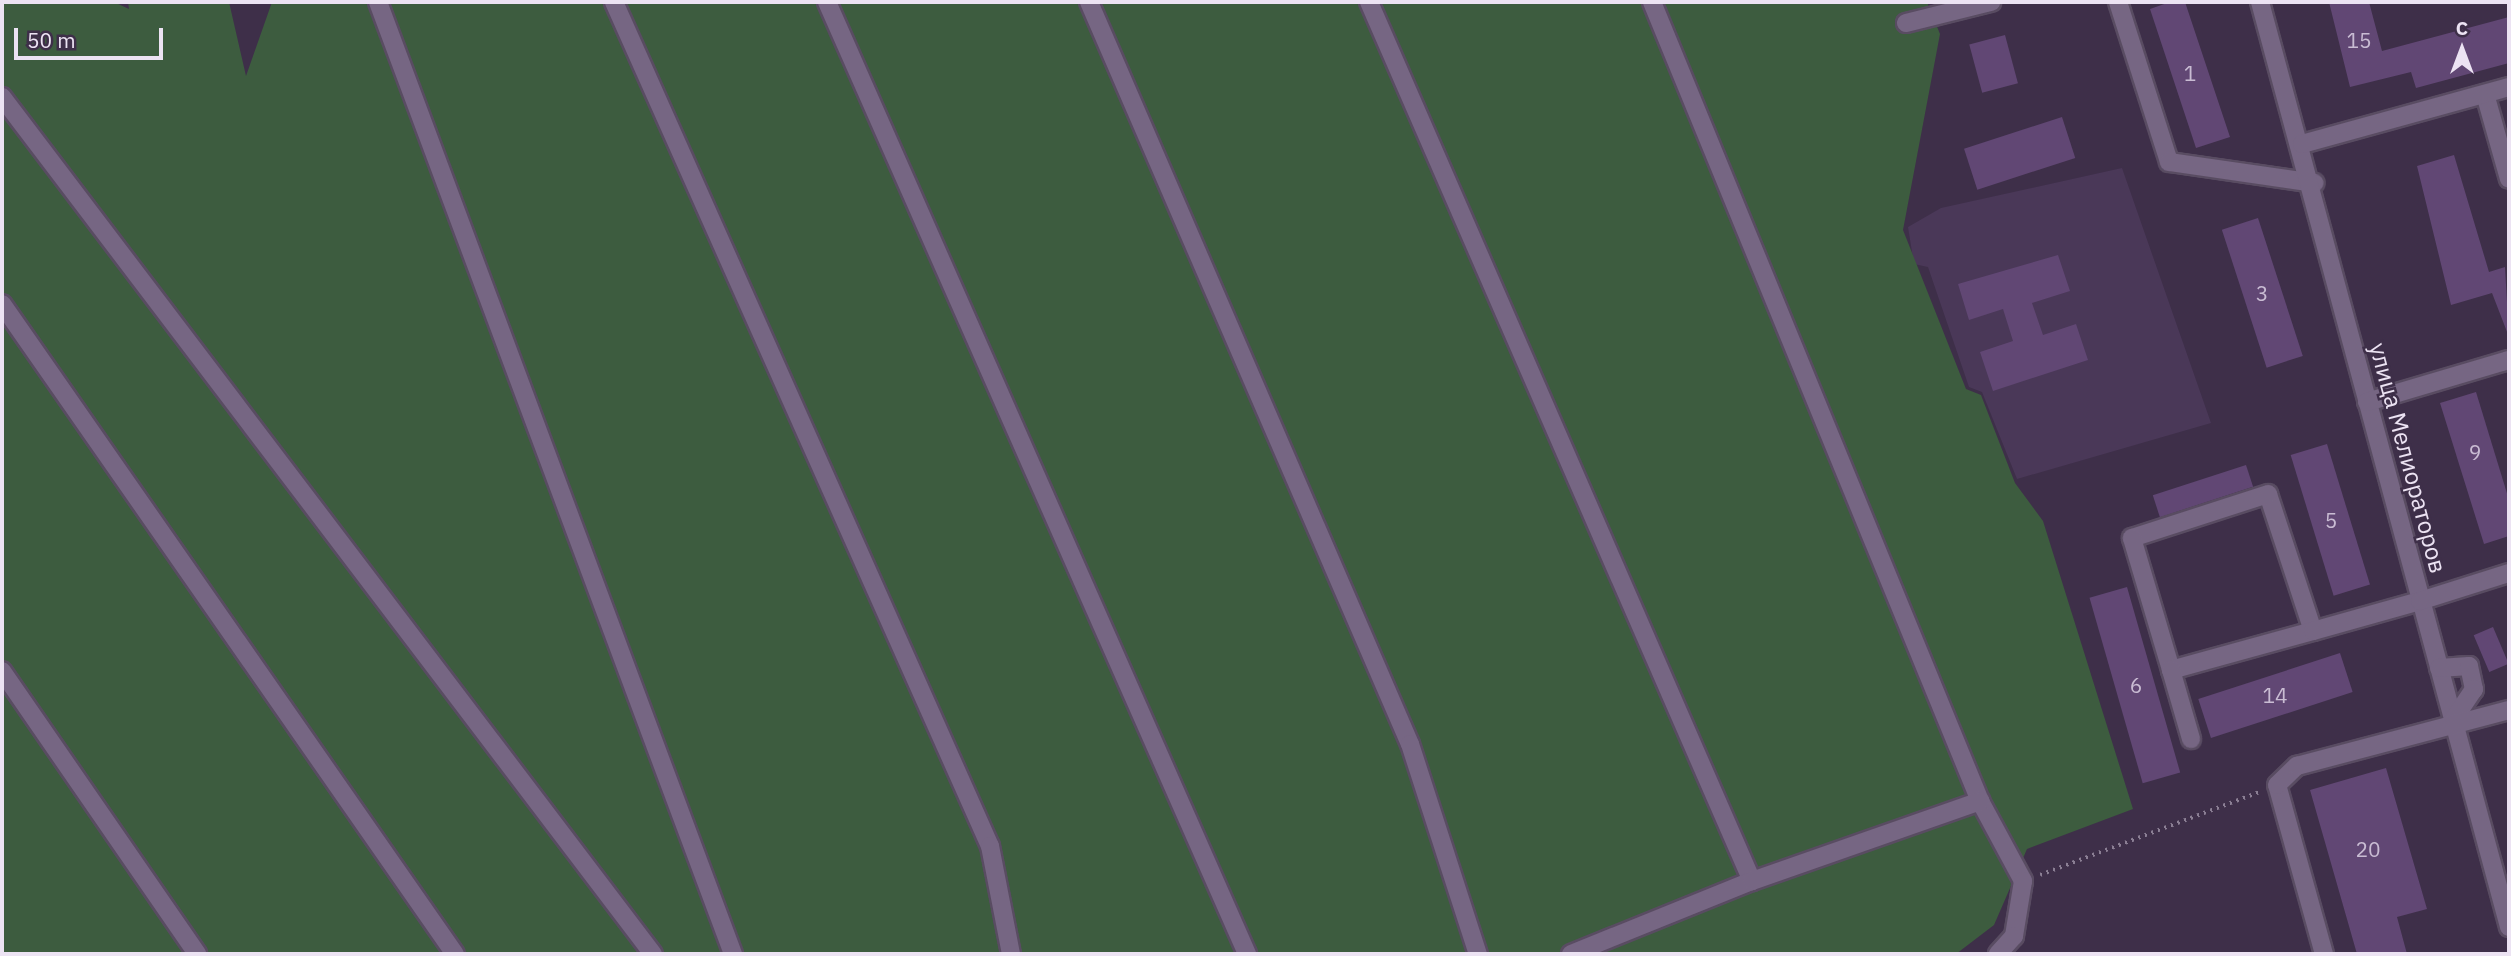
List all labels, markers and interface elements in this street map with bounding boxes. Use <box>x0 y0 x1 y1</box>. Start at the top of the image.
scale bar <box>18 14 166 58</box>
north arrow <box>2427 14 2497 84</box>
text: С <box>2456 16 2468 40</box>
text: 50 m <box>27 26 76 54</box>
house number: 15 <box>2346 27 2372 53</box>
house number: 1 <box>2184 60 2196 86</box>
house number: 3 <box>2256 280 2268 306</box>
street label: улица Мелиораторов <box>2363 340 2453 576</box>
house number: 9 <box>2469 439 2481 465</box>
house number: 5 <box>2325 507 2337 533</box>
house number: 6 <box>2130 672 2142 698</box>
house number: 14 <box>2262 682 2288 708</box>
house number: 20 <box>2355 836 2381 862</box>

